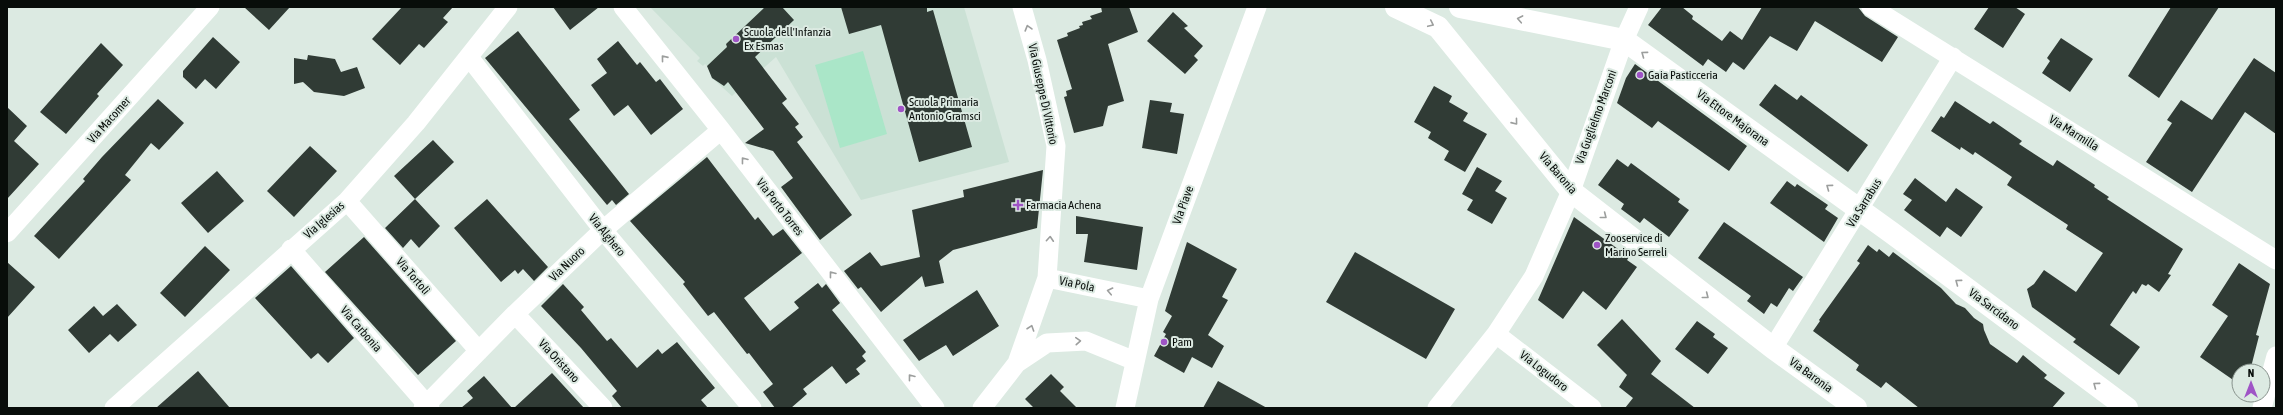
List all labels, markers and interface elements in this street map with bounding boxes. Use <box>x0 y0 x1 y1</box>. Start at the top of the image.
one-way arrow <box>1517 15 1523 24</box>
one-way arrow <box>1427 19 1435 27</box>
place label: Scuola dell'Infanzia Ex Esmas <box>744 25 831 53</box>
one-way arrow <box>1024 25 1033 32</box>
marker: Scuola dell'Infanzia Ex Esmas <box>731 34 741 44</box>
street label: Via Giuseppe Di Vittorio <box>1025 42 1061 146</box>
one-way arrow <box>1641 52 1648 59</box>
one-way arrow <box>661 55 668 62</box>
street label: Via Guglielmo Marconi <box>1572 68 1620 166</box>
place label: Gaia Pasticceria <box>1648 68 1718 82</box>
marker: Gaia Pasticceria <box>1635 70 1645 80</box>
street label: Via Ettore Majorana <box>1694 87 1772 149</box>
street label: Via Macomer <box>85 94 134 146</box>
place label: Scuola Primaria Antonio Gramsci <box>909 95 981 123</box>
marker: Scuola Primaria Antonio Gramsci <box>896 104 906 114</box>
street label: Via Marmilla <box>2046 112 2102 154</box>
one-way arrow <box>1511 117 1518 125</box>
street label: Via Baronia <box>1536 149 1580 197</box>
one-way arrow <box>742 157 749 164</box>
street label: Via Porto Torres <box>753 176 807 238</box>
street label: Via Sarrabus <box>1844 176 1884 230</box>
street label: Via Piave <box>1170 184 1196 226</box>
one-way arrow <box>1826 184 1833 192</box>
place label: Farmacia Achena <box>1026 198 1101 212</box>
street label: Via Iglesias <box>301 199 347 241</box>
marker: Farmacia Achena <box>1013 200 1023 210</box>
street label: Via Alghero <box>586 211 629 259</box>
one-way arrow <box>1599 212 1606 219</box>
place label: Zooservice di Marino Serreli <box>1605 231 1667 259</box>
one-way arrow <box>1045 236 1054 242</box>
marker: Zooservice di Marino Serreli <box>1592 240 1602 250</box>
street label: Via Nuoro <box>546 244 588 284</box>
street label: Via Tortolì <box>393 255 433 298</box>
one-way arrow <box>829 271 837 278</box>
street label: Via Pola <box>1058 273 1096 295</box>
one-way arrow <box>1955 279 1962 287</box>
street label: Via Sarcidano <box>1966 285 2022 333</box>
one-way arrow <box>1107 287 1114 295</box>
one-way arrow <box>1702 291 1709 298</box>
street label: Via Carbonia <box>337 303 385 355</box>
one-way arrow <box>1026 324 1035 331</box>
place label: Pam <box>1172 335 1192 349</box>
street label: Via Oristano <box>535 337 583 386</box>
one-way arrow <box>1075 337 1081 346</box>
marker: Pam <box>1159 337 1169 347</box>
street label: Via Logudoro <box>1517 348 1571 394</box>
street label: Via Baronia <box>1786 354 1836 396</box>
north arrow <box>2231 363 2271 403</box>
text: N <box>2248 367 2254 379</box>
one-way arrow <box>909 375 916 382</box>
one-way arrow <box>2093 382 2100 389</box>

